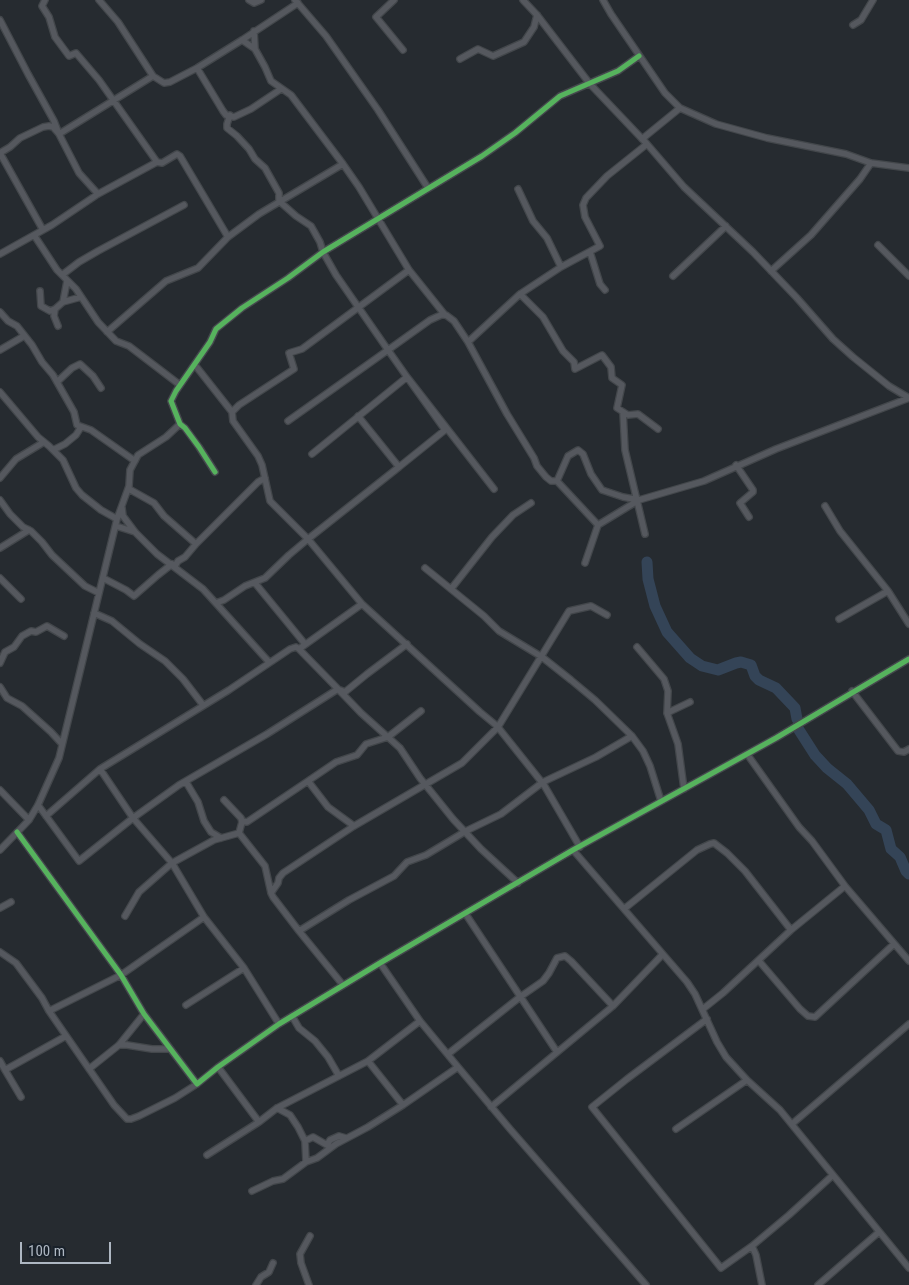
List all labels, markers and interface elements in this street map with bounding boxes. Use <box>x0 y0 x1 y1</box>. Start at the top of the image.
scale bar <box>22 1232 114 1264</box>
text: 100 m <box>28 1242 65 1260</box>

